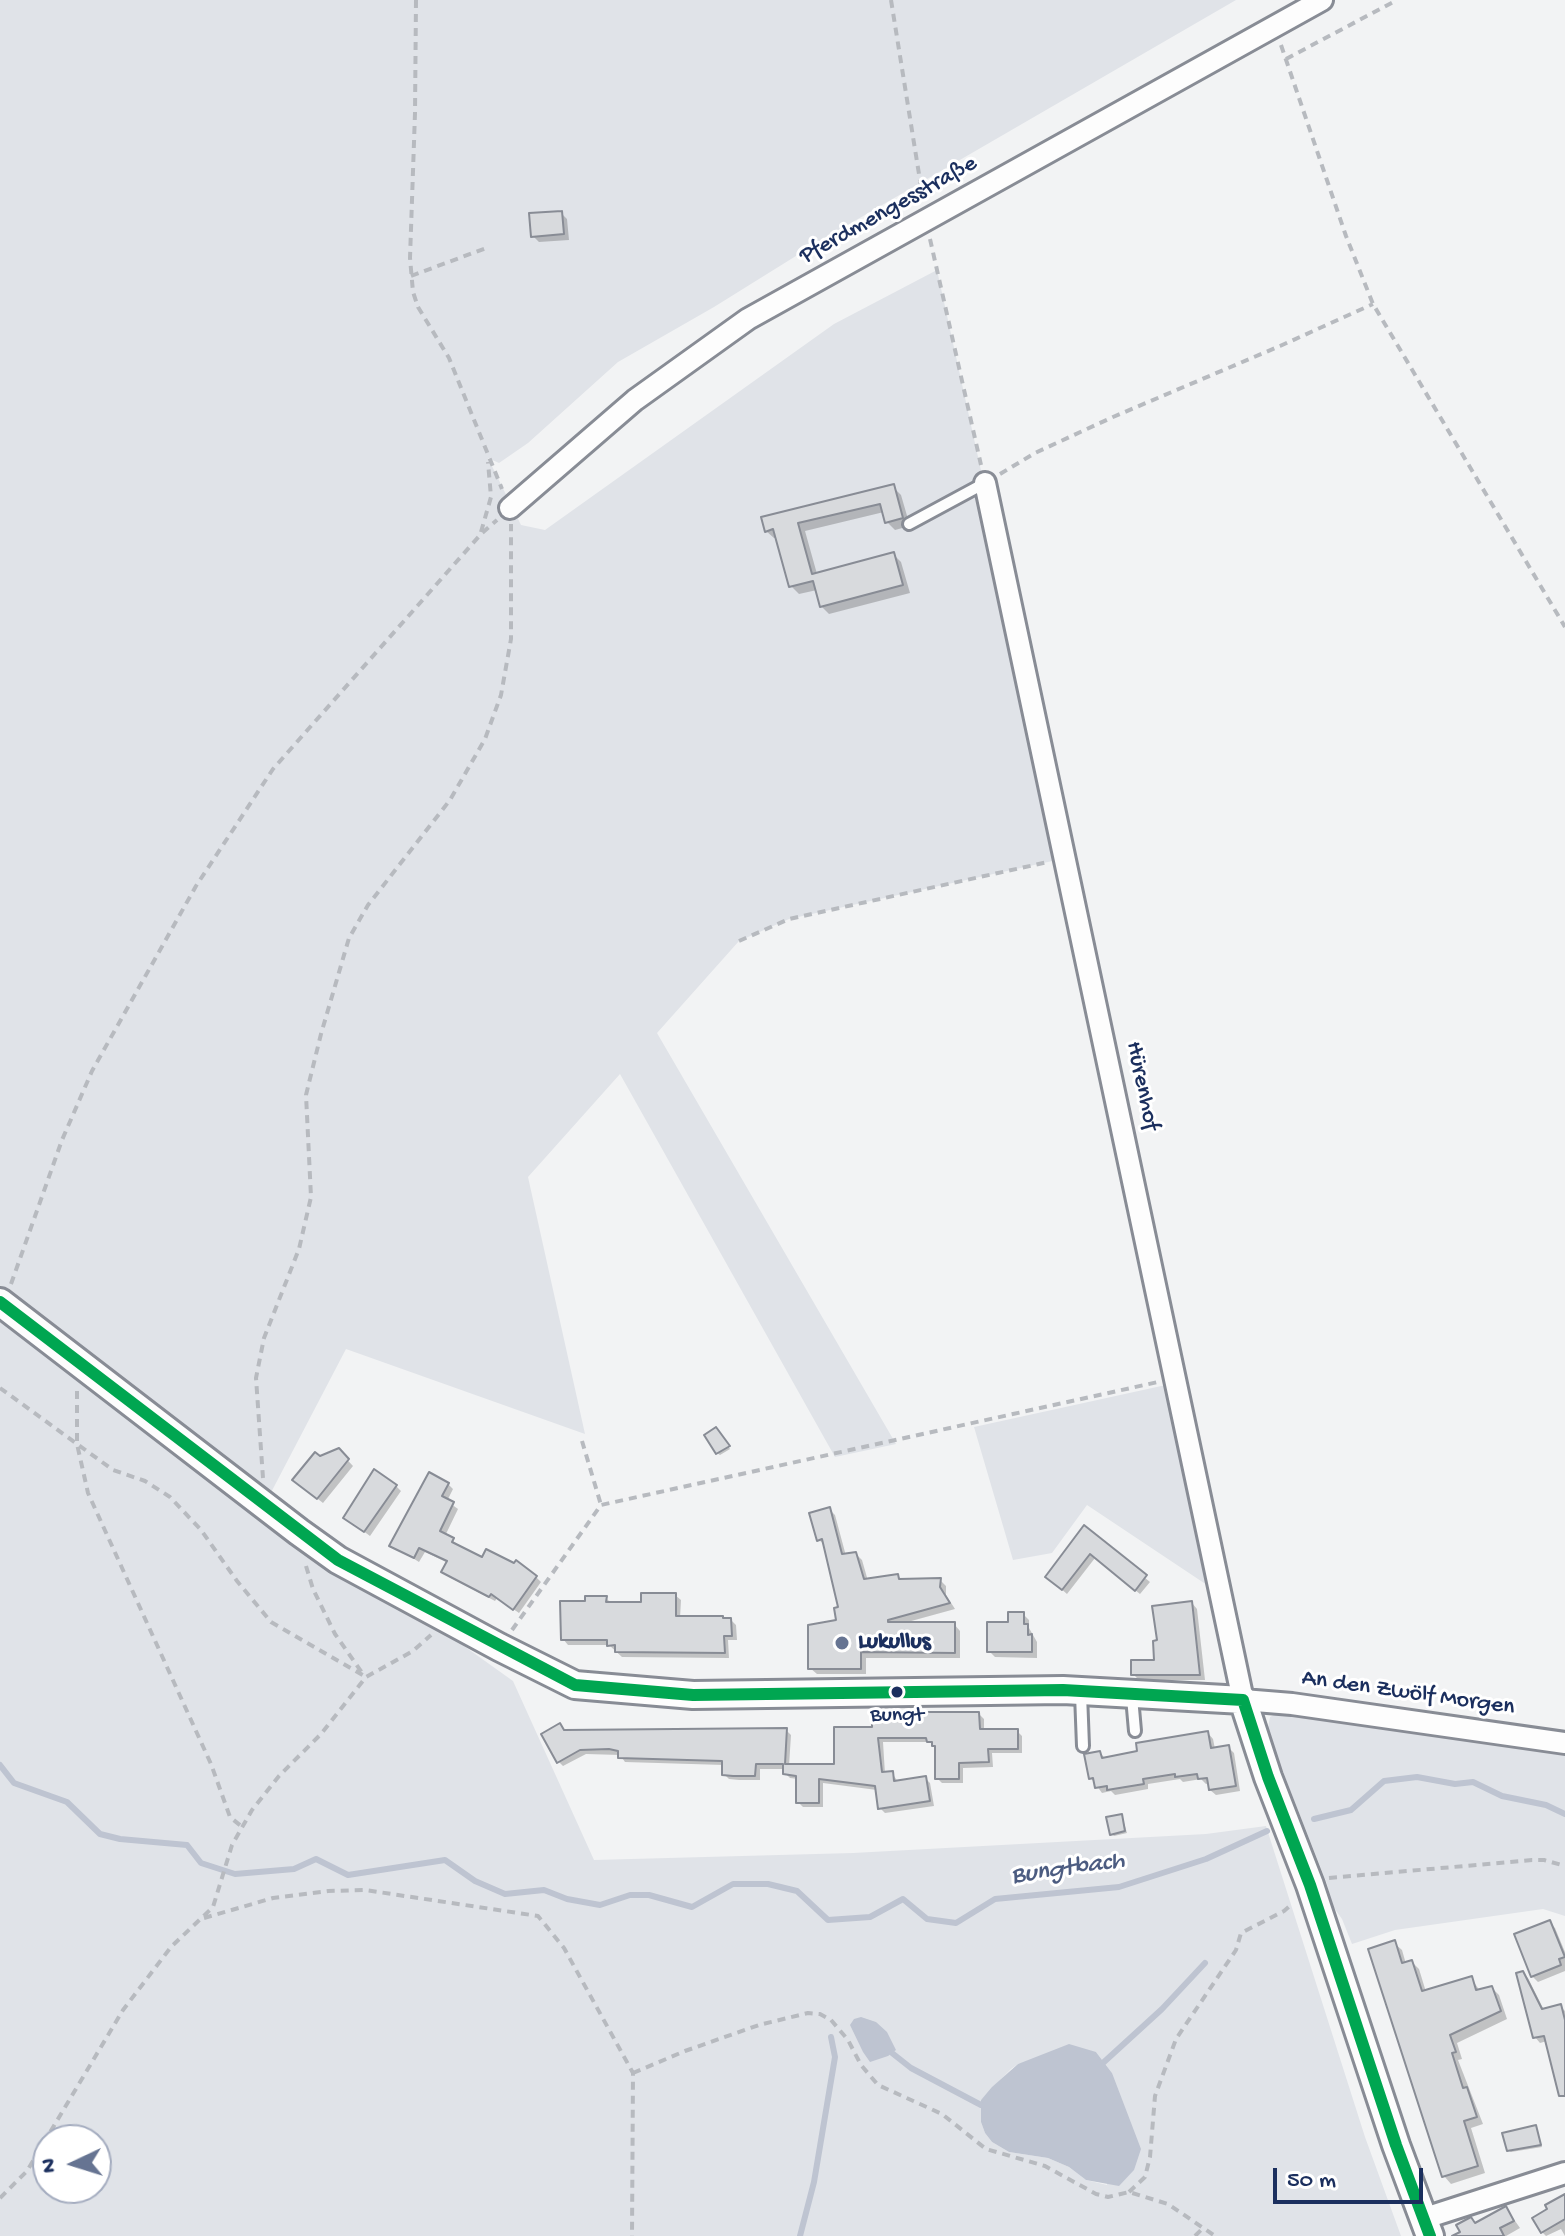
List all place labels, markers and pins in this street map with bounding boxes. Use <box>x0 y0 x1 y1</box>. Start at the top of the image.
place label: Lukullus <box>858 1629 931 1657</box>
marker: Lukullus <box>833 1634 851 1652</box>
marker: Bungt <box>889 1684 905 1700</box>
place label: Bungt <box>870 1704 924 1730</box>

